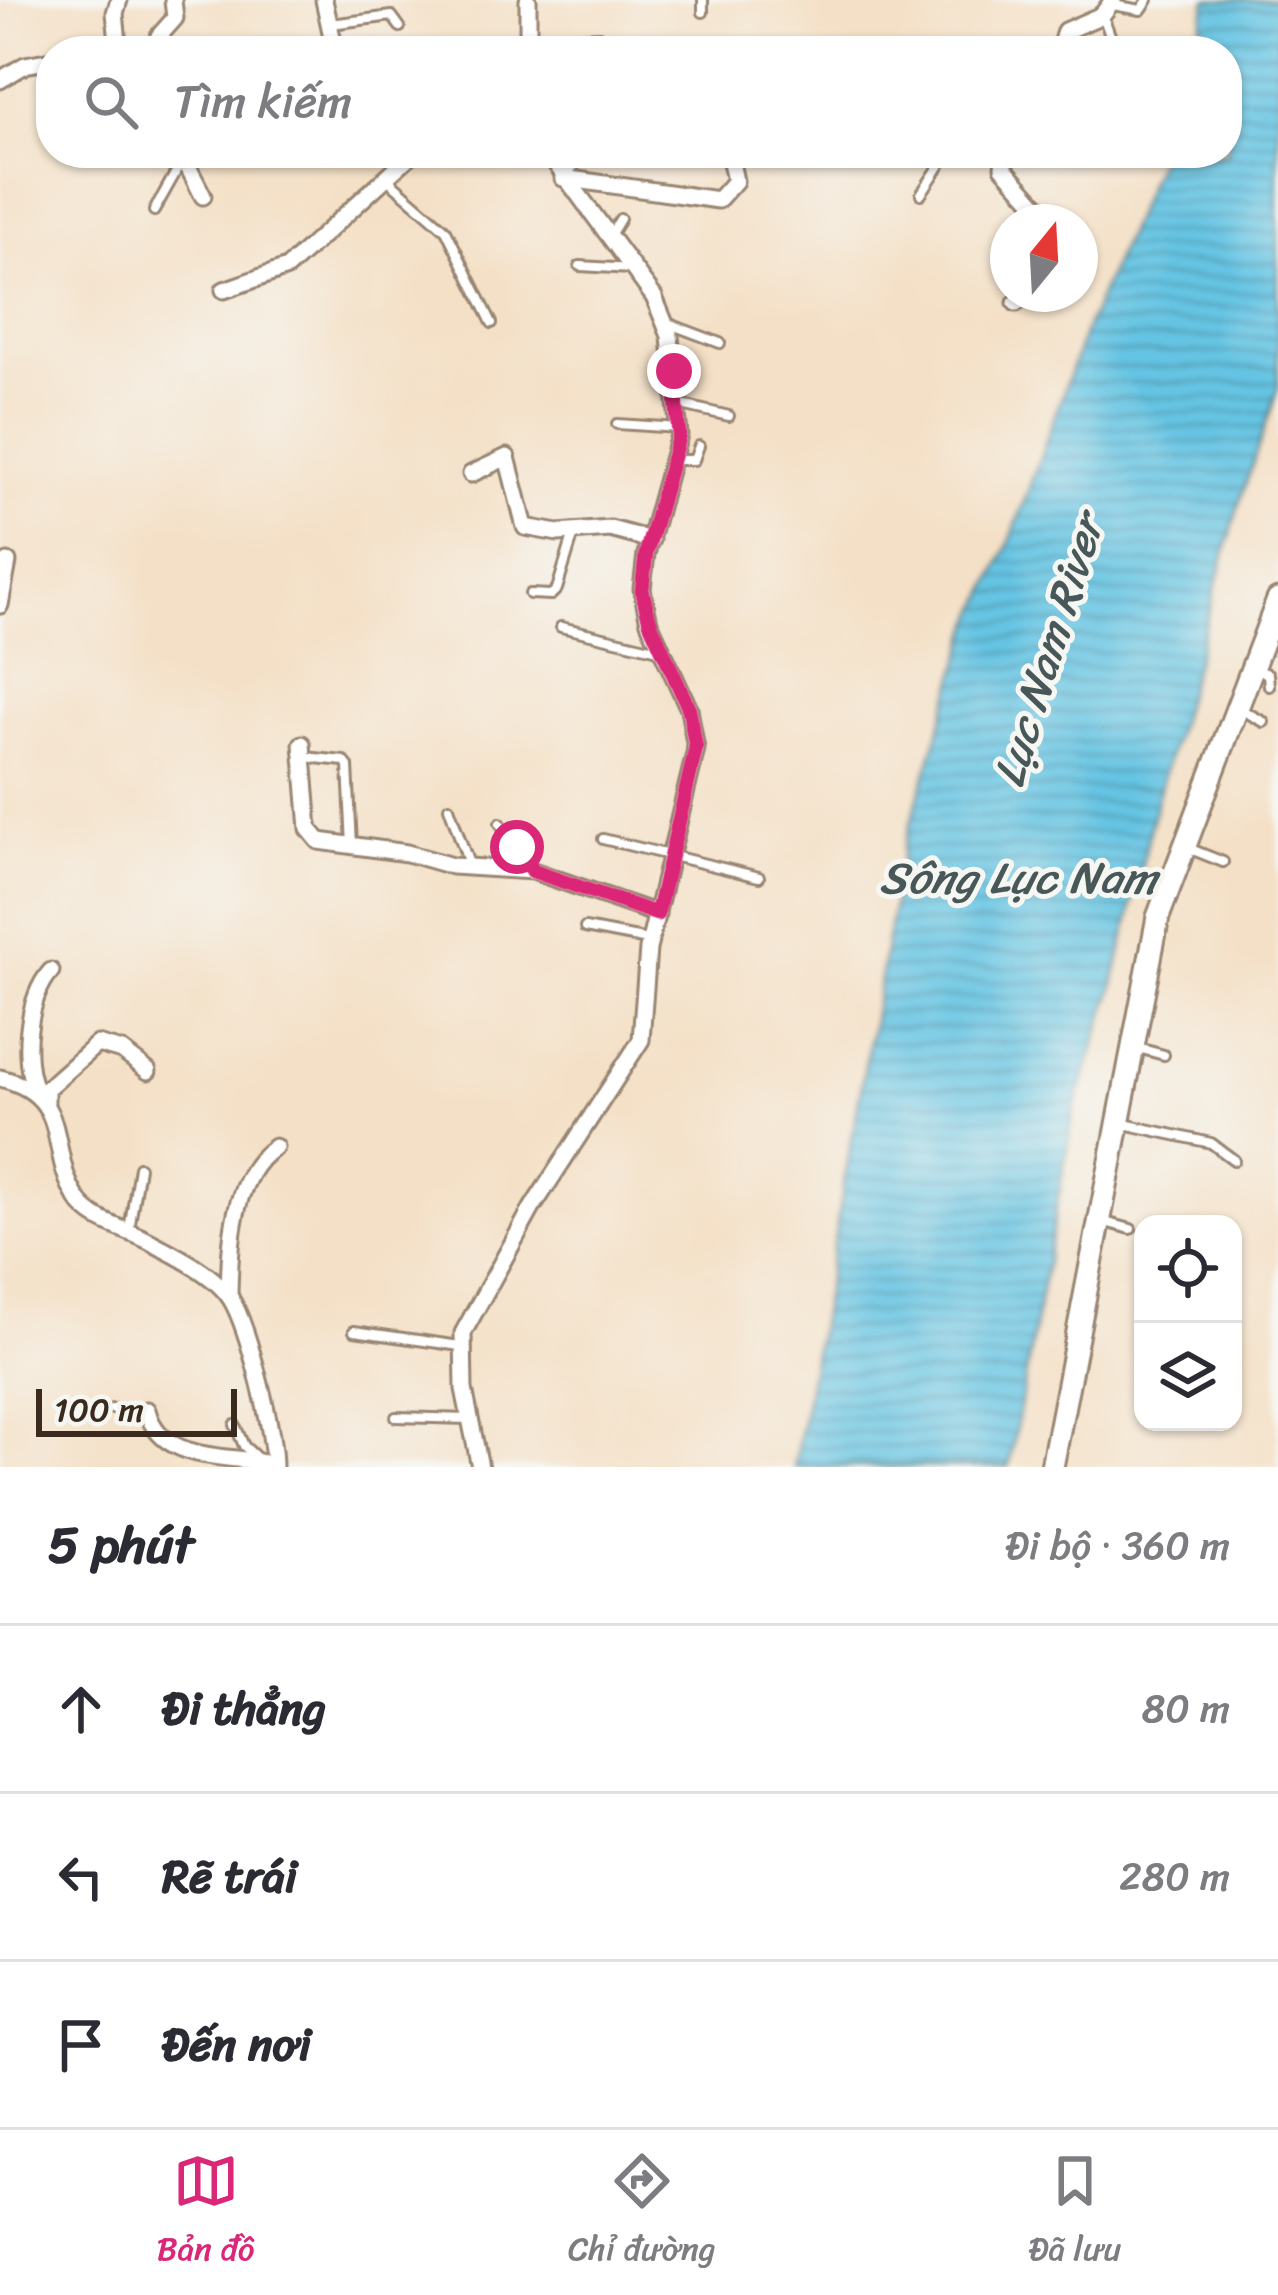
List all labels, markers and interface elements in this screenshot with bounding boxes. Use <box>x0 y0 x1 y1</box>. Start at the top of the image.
search box <box>36 36 1242 168</box>
text: Tìm kiếm <box>174 62 352 142</box>
icon: search <box>78 69 144 135</box>
north arrow <box>990 204 1098 312</box>
route end <box>647 344 701 398</box>
water label: Lục Nam River <box>969 498 1129 797</box>
route start <box>490 820 544 874</box>
water label: Sông Lục Nam <box>879 838 1161 918</box>
map controls <box>1134 1215 1242 1431</box>
button: locate <box>1134 1215 1242 1323</box>
button: layers <box>1134 1323 1242 1431</box>
text: 100 m <box>54 1381 144 1439</box>
scale bar <box>36 1383 237 1436</box>
text: 5 phút <box>48 1500 194 1590</box>
text: Đi bộ · 360 m <box>1006 1511 1230 1580</box>
text: Đi thẳng <box>162 1669 326 1749</box>
text: 80 m <box>1142 1674 1230 1743</box>
icon: ahead <box>48 1676 114 1742</box>
text: Rẽ trái <box>162 1837 297 1917</box>
text: 280 m <box>1119 1842 1230 1911</box>
icon: left <box>48 1844 114 1910</box>
text: Đến nơi <box>162 2005 311 2085</box>
icon: arrive <box>48 2012 114 2078</box>
tab: Bản đồ <box>157 2148 255 2278</box>
tab: Chỉ đường <box>568 2148 715 2278</box>
tab: Đã lưu <box>1029 2148 1121 2278</box>

